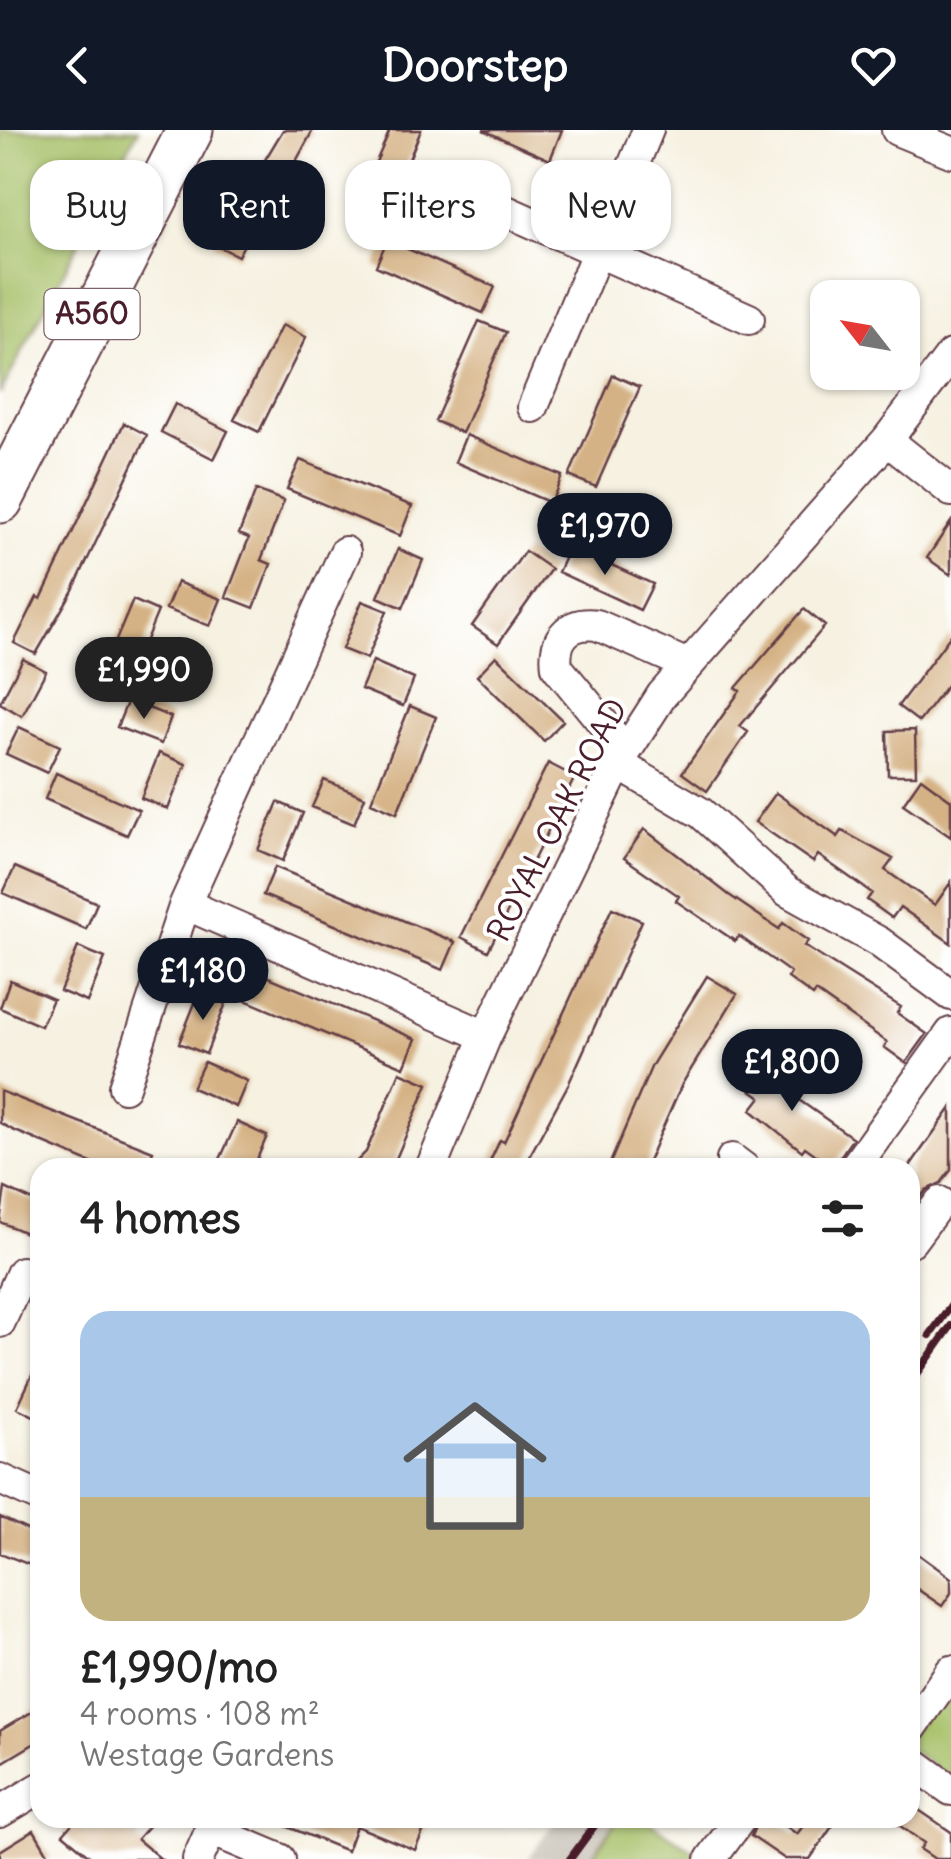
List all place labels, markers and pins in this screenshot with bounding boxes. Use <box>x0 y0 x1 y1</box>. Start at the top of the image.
pin: £1,970 <box>524 493 686 578</box>
pin: £1,990 <box>63 637 225 722</box>
pin: £1,180 <box>122 938 284 1023</box>
pin: £1,800 <box>711 1029 873 1114</box>

